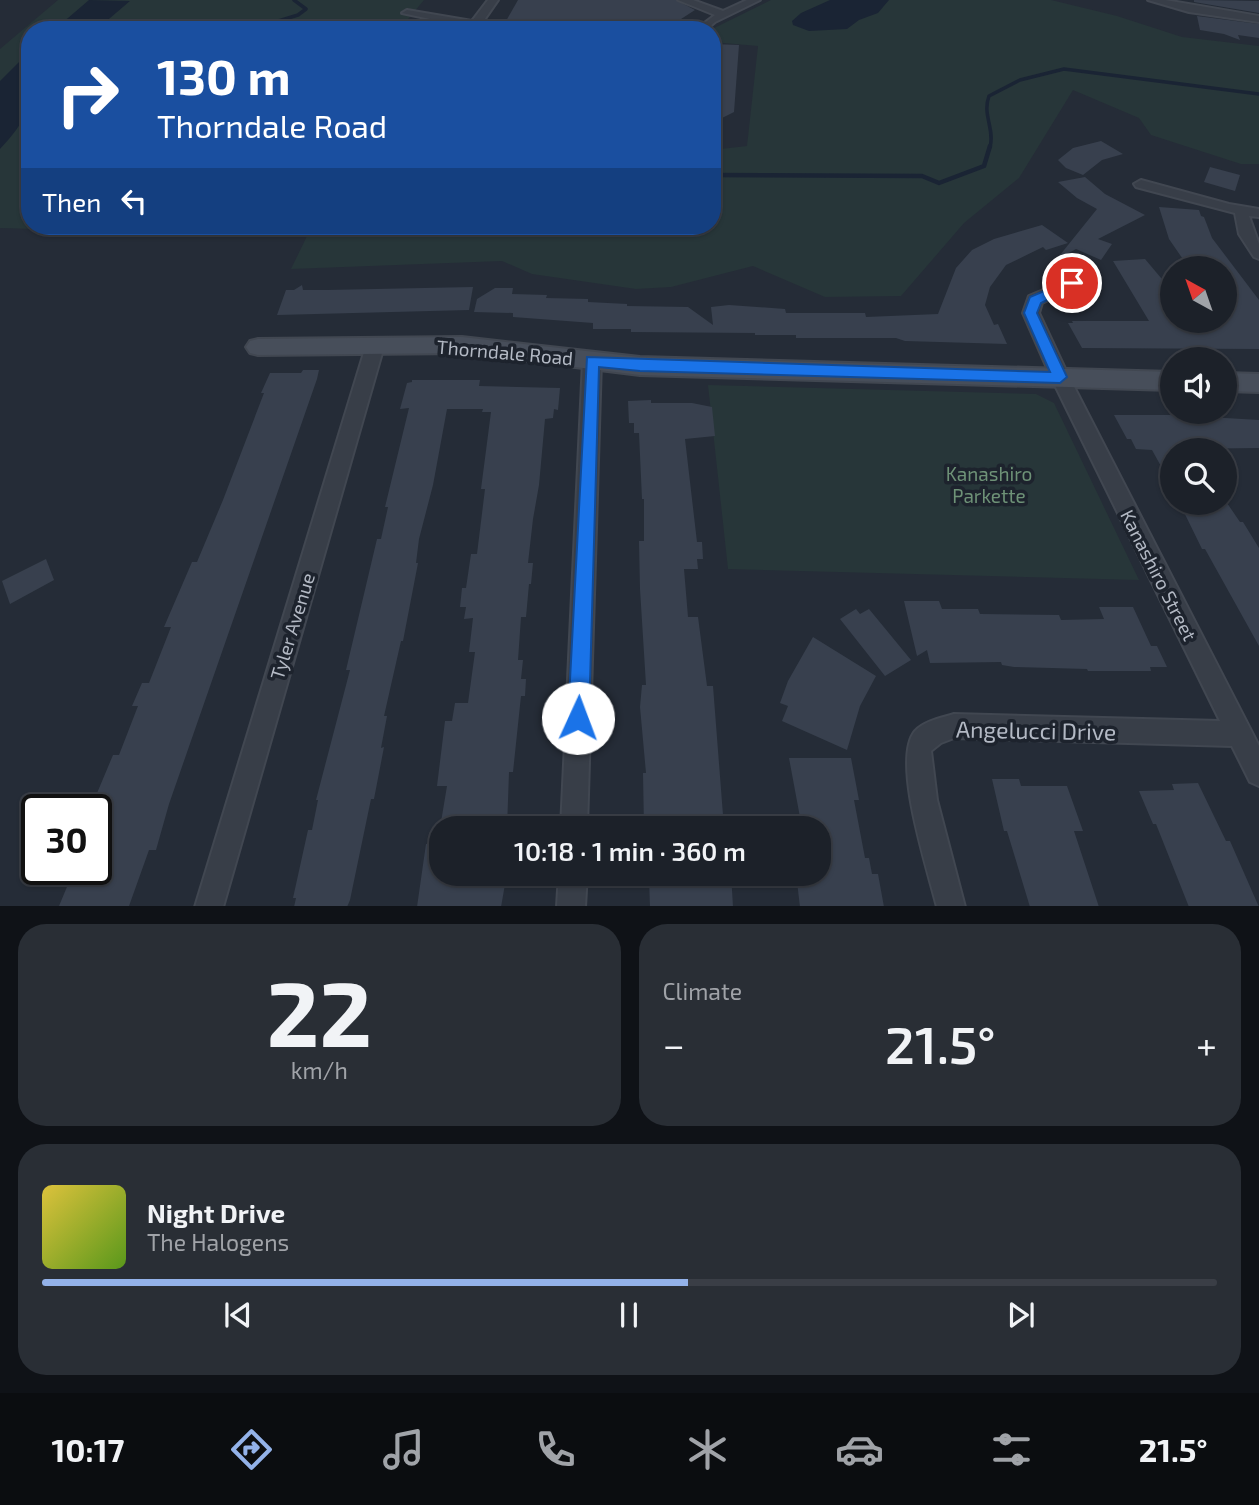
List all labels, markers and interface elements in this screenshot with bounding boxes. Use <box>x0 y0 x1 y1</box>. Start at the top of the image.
text: 130 m <box>157 46 291 105</box>
icon: right <box>42 49 133 140</box>
text: Thorndale Road <box>157 106 387 144</box>
icon: left <box>115 182 153 220</box>
text: Then <box>42 186 101 217</box>
pin <box>1042 253 1102 313</box>
north arrow <box>1160 256 1237 332</box>
map controls <box>1160 256 1237 515</box>
icon: arrive <box>1053 264 1091 302</box>
street label: Thorndale Road <box>436 335 574 369</box>
button: sound <box>1160 347 1237 424</box>
button: search <box>1160 438 1237 515</box>
park label: Kanashiro Parkette <box>946 462 1032 507</box>
street label: Kanashiro Street <box>1116 506 1202 644</box>
street label: Tyler Avenue <box>265 570 319 682</box>
position arrow <box>541 681 615 755</box>
street label: Angelucci Drive <box>956 715 1116 745</box>
speed limit sign: 30 <box>21 794 112 885</box>
text: 10:18 · 1 min · 360 m <box>514 835 746 866</box>
text: 22 <box>266 956 372 1065</box>
text: Climate <box>663 977 742 1005</box>
text: 21.5° <box>885 1012 996 1074</box>
text: − <box>663 1021 685 1067</box>
text: + <box>1196 1021 1217 1067</box>
text: km/h <box>291 1056 348 1084</box>
text: Night Drive <box>147 1197 285 1228</box>
text: The Halogens <box>147 1228 289 1256</box>
icon: previous <box>219 1296 257 1334</box>
icon: pause <box>610 1296 648 1334</box>
icon: next <box>1002 1296 1040 1334</box>
icon: directions <box>227 1425 276 1474</box>
icon: music <box>379 1425 428 1474</box>
icon: phone <box>531 1425 580 1474</box>
icon: climate <box>683 1425 732 1474</box>
icon: car <box>835 1425 884 1474</box>
icon: filters <box>987 1425 1036 1474</box>
text: 10:17 <box>51 1430 124 1468</box>
text: 21.5° <box>1139 1430 1208 1468</box>

